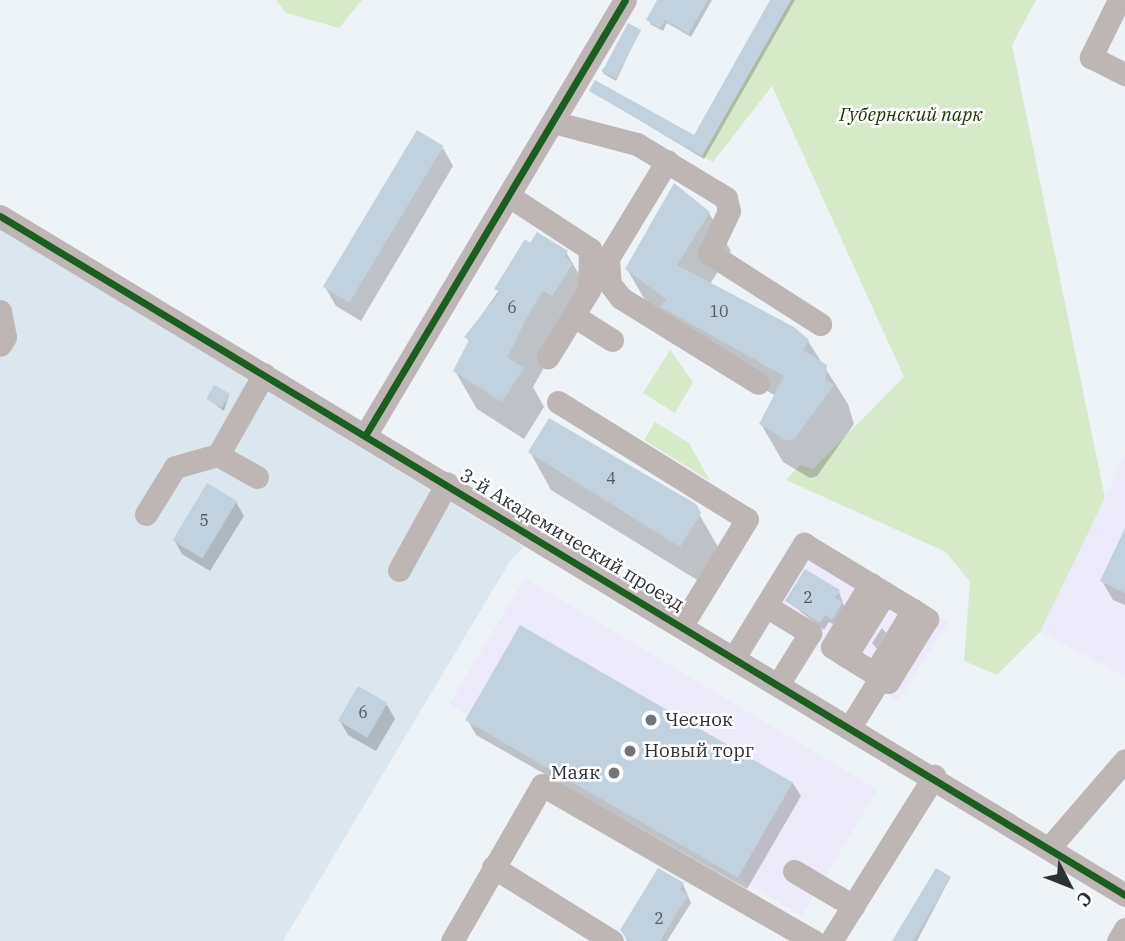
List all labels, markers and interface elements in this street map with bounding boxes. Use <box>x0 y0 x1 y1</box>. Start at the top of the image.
park label: Губернский парк <box>839 104 983 126</box>
house number: 6 <box>507 297 517 317</box>
house number: 10 <box>709 301 729 321</box>
street label: 3-й Академический проезд <box>456 464 688 616</box>
house number: 4 <box>606 468 616 488</box>
house number: 5 <box>199 510 209 530</box>
house number: 2 <box>803 587 813 607</box>
house number: 6 <box>358 702 368 722</box>
place label: Чеснок <box>665 709 733 731</box>
marker: Чеснок <box>643 712 659 728</box>
place label: Новый торг <box>644 740 754 762</box>
marker: Новый торг <box>622 743 638 759</box>
place label: Маяк <box>551 762 600 784</box>
marker: Маяк <box>606 765 622 781</box>
north arrow <box>1034 850 1104 920</box>
text: С <box>1071 886 1098 912</box>
house number: 2 <box>654 908 664 928</box>

